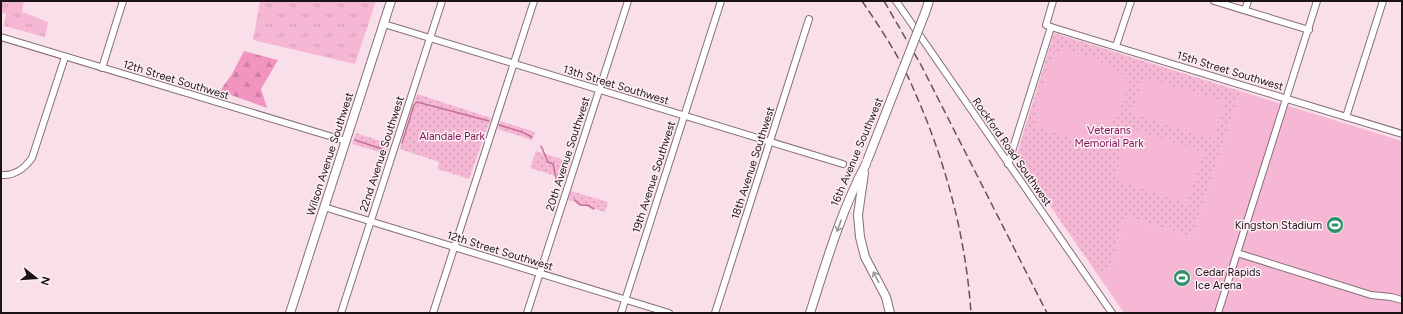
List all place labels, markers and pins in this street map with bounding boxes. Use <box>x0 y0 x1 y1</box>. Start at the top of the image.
sports icon: Kingston Stadium <box>1325 215 1345 235</box>
place label: Kingston Stadium <box>1235 219 1322 232</box>
place label: Cedar Rapids Ice Arena <box>1195 266 1261 292</box>
sports icon: Cedar Rapids Ice Arena <box>1172 268 1192 288</box>

